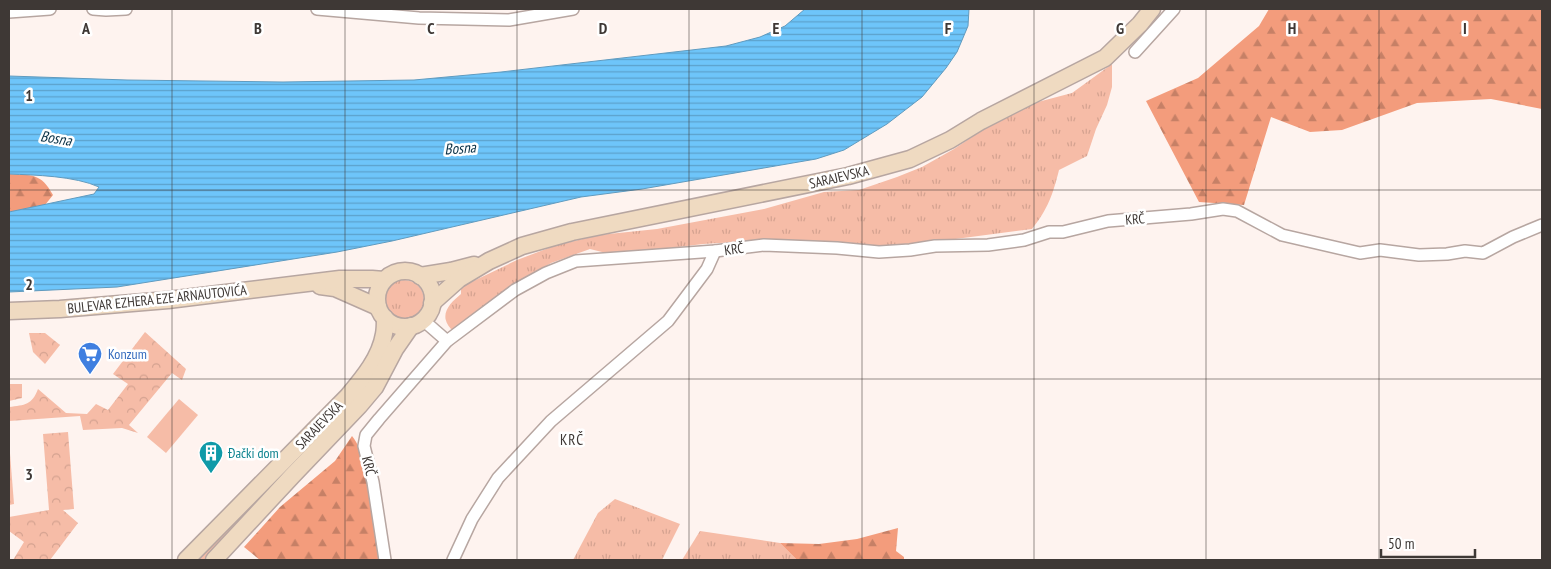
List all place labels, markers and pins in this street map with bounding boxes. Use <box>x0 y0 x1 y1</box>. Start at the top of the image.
supermarket icon: Konzum <box>77 341 103 375</box>
place label: Konzum <box>108 345 147 363</box>
building icon: Đački dom <box>198 440 224 474</box>
place label: Đački dom <box>227 444 279 462</box>

